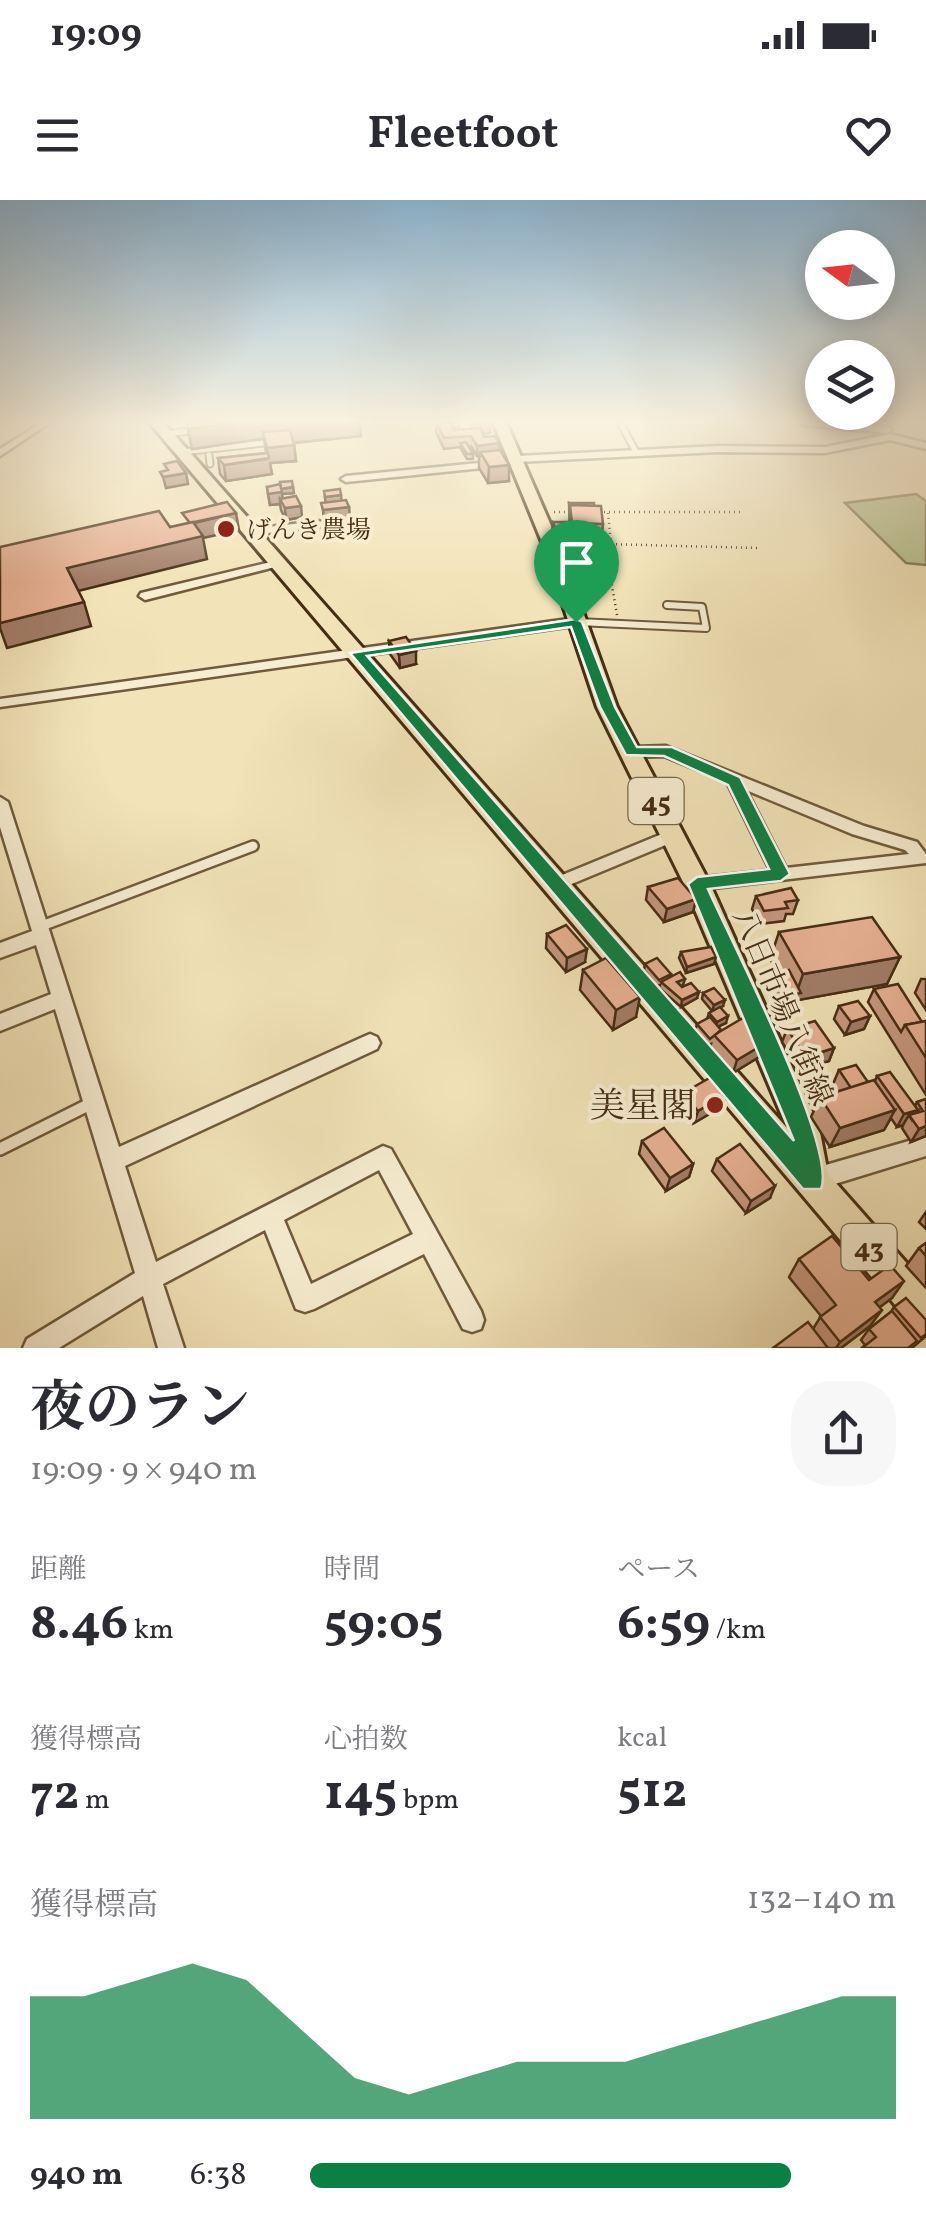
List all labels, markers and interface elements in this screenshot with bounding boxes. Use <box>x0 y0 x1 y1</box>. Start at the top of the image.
text: 19:09 <box>50 9 142 62</box>
text: Fleetfoot <box>368 104 558 167</box>
icon: menu <box>30 108 85 163</box>
icon: heart <box>841 108 896 163</box>
north arrow <box>805 230 895 320</box>
map controls <box>805 230 895 430</box>
button: layers <box>805 340 895 430</box>
place label: げんき農場 <box>246 514 371 549</box>
marker: げんき農場 <box>215 518 237 540</box>
pin <box>534 520 619 623</box>
icon: arrive <box>549 535 604 590</box>
road number: 45 <box>628 778 684 824</box>
street label: 八日市場八街線 <box>721 903 842 1113</box>
place label: 美星閣 <box>590 1084 695 1132</box>
marker: 美星閣 <box>704 1094 726 1116</box>
road number: 43 <box>842 1224 896 1270</box>
text: 夜のラン <box>30 1373 250 1449</box>
button: share <box>791 1381 896 1486</box>
text: 19:09 · 9 × 940 m <box>30 1449 257 1493</box>
text: 距離 <box>30 1551 86 1590</box>
text: 時間 <box>324 1551 380 1590</box>
text: ペース <box>617 1551 700 1590</box>
text: 8.46 <box>30 1590 128 1660</box>
text: 59:05 <box>324 1590 444 1660</box>
text: 6:59 <box>617 1590 710 1660</box>
text: km <box>128 1611 174 1650</box>
text: /km <box>710 1611 766 1650</box>
text: kcal <box>617 1719 667 1758</box>
text: 獲得標高 <box>30 1721 142 1760</box>
text: 心拍数 <box>324 1721 408 1760</box>
text: 512 <box>617 1758 687 1828</box>
text: 72 <box>30 1760 79 1830</box>
text: 145 <box>324 1760 397 1830</box>
text: m <box>79 1781 110 1820</box>
text: bpm <box>397 1781 459 1820</box>
text: 132–140 m <box>747 1878 896 1922</box>
text: 獲得標高 <box>30 1885 158 1929</box>
text: 940 m <box>30 2154 123 2198</box>
text: 6:38 <box>190 2154 246 2198</box>

